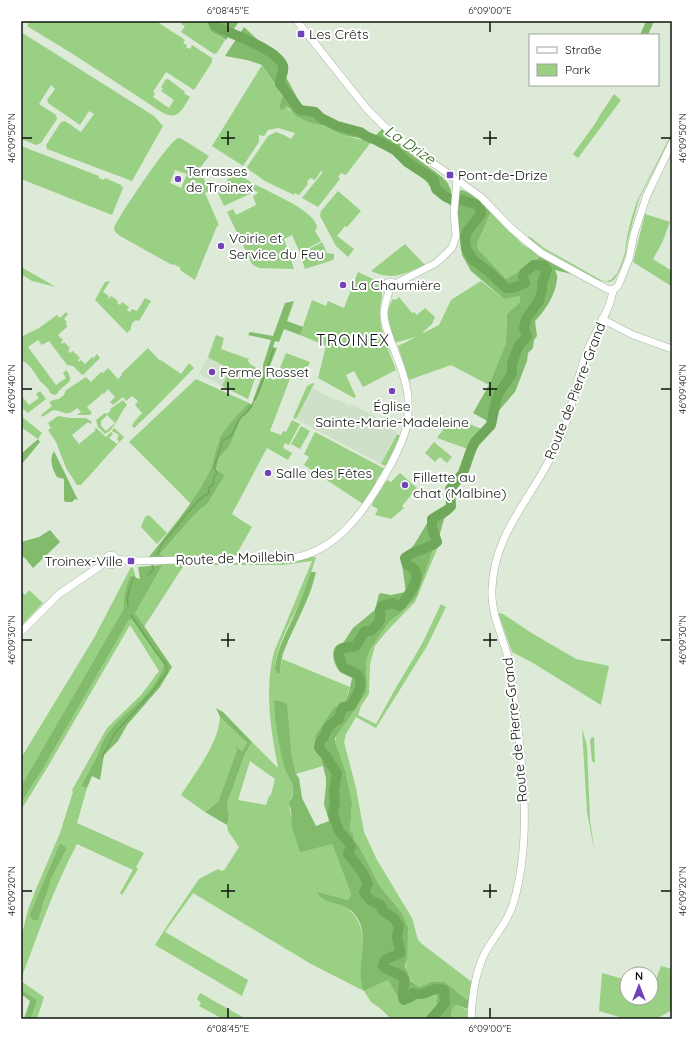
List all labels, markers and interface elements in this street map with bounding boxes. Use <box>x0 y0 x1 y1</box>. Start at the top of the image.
text: 6°08'45"E <box>207 4 249 17</box>
text: 6°09'00"E <box>468 4 512 17</box>
place label: Les Crêts <box>309 25 368 43</box>
marker: Les Crêts <box>296 29 306 39</box>
legend <box>529 34 659 86</box>
text: Straße <box>565 42 602 57</box>
text: Park <box>565 62 590 77</box>
text: 46°09'50"N <box>5 113 18 163</box>
text: 46°09'50"N <box>676 113 689 163</box>
water label: La Drize <box>382 121 439 169</box>
place label: Terrasses de Troinex <box>186 162 253 196</box>
place label: Pont-de-Drize <box>458 166 548 184</box>
marker: Pont-de-Drize <box>445 170 455 180</box>
marker: Terrasses de Troinex <box>173 174 183 184</box>
place label: Voirie et Service du Feu <box>229 229 324 263</box>
marker: Voirie et Service du Feu <box>216 241 226 251</box>
place label: La Chaumière <box>351 276 441 294</box>
marker: La Chaumière <box>338 280 348 290</box>
street label: Route de Pierre-Grand <box>541 320 609 462</box>
district label: TROINEX <box>316 330 390 350</box>
place label: Ferme Rosset <box>220 363 309 381</box>
text: 46°09'40"N <box>5 364 18 414</box>
text: 46°09'40"N <box>676 364 689 414</box>
marker: Ferme Rosset <box>207 367 217 377</box>
marker: Église Sainte-Marie-Madeleine <box>387 386 397 396</box>
place label: Église Sainte-Marie-Madeleine <box>315 397 469 431</box>
place label: Salle des Fêtes <box>276 464 372 482</box>
marker: Salle des Fêtes <box>263 468 273 478</box>
place label: Fillette au chat (Malbine) <box>413 468 507 502</box>
marker: Fillette au chat (Malbine) <box>400 480 410 490</box>
street label: Route de Moillebin <box>175 547 295 569</box>
place label: Troinex-Ville <box>44 552 123 570</box>
marker: Troinex-Ville <box>126 556 136 566</box>
text: 46°09'30"N <box>5 615 18 665</box>
text: 46°09'30"N <box>676 615 689 665</box>
street label: Route de Pierre-Grand <box>498 657 532 803</box>
text: 46°09'20"N <box>5 866 18 916</box>
text: 46°09'20"N <box>676 866 689 916</box>
north arrow <box>619 966 659 1006</box>
text: N <box>635 969 643 983</box>
text: 6°08'45"E <box>207 1022 249 1035</box>
text: 6°09'00"E <box>468 1022 512 1035</box>

